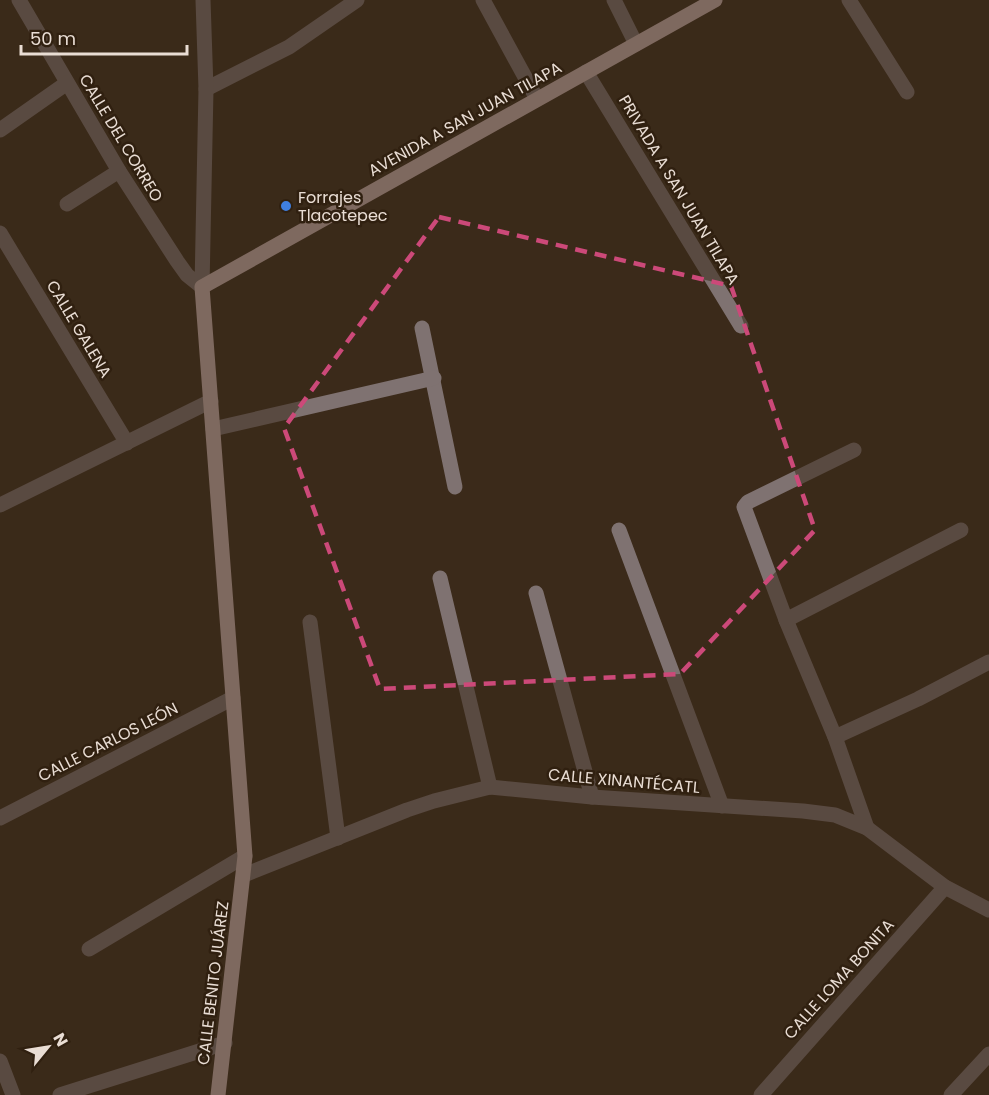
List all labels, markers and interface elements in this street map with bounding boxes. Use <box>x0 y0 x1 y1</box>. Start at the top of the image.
scale bar <box>21 18 188 56</box>
text: 50 m <box>30 26 76 51</box>
street label: AVENIDA A SAN JUAN TILAPA <box>364 56 566 182</box>
street label: CALLE DEL CORREO <box>74 70 168 206</box>
street label: PRIVADA A SAN JUAN TILAPA <box>613 91 745 289</box>
place label: Forrajes Tlacotepec <box>298 186 388 227</box>
marker: Forrajes Tlacotepec <box>279 199 293 213</box>
street label: CALLE GALENA <box>41 276 117 382</box>
street label: CALLE CARLOS LEÓN <box>34 697 182 787</box>
street label: CALLE XINANTÉCATL <box>547 763 701 799</box>
street label: CALLE BENITO JUÁREZ <box>192 900 234 1066</box>
street label: CALLE LOMA BONITA <box>779 914 899 1044</box>
north arrow <box>18 1017 78 1077</box>
text: N <box>48 1029 74 1051</box>

